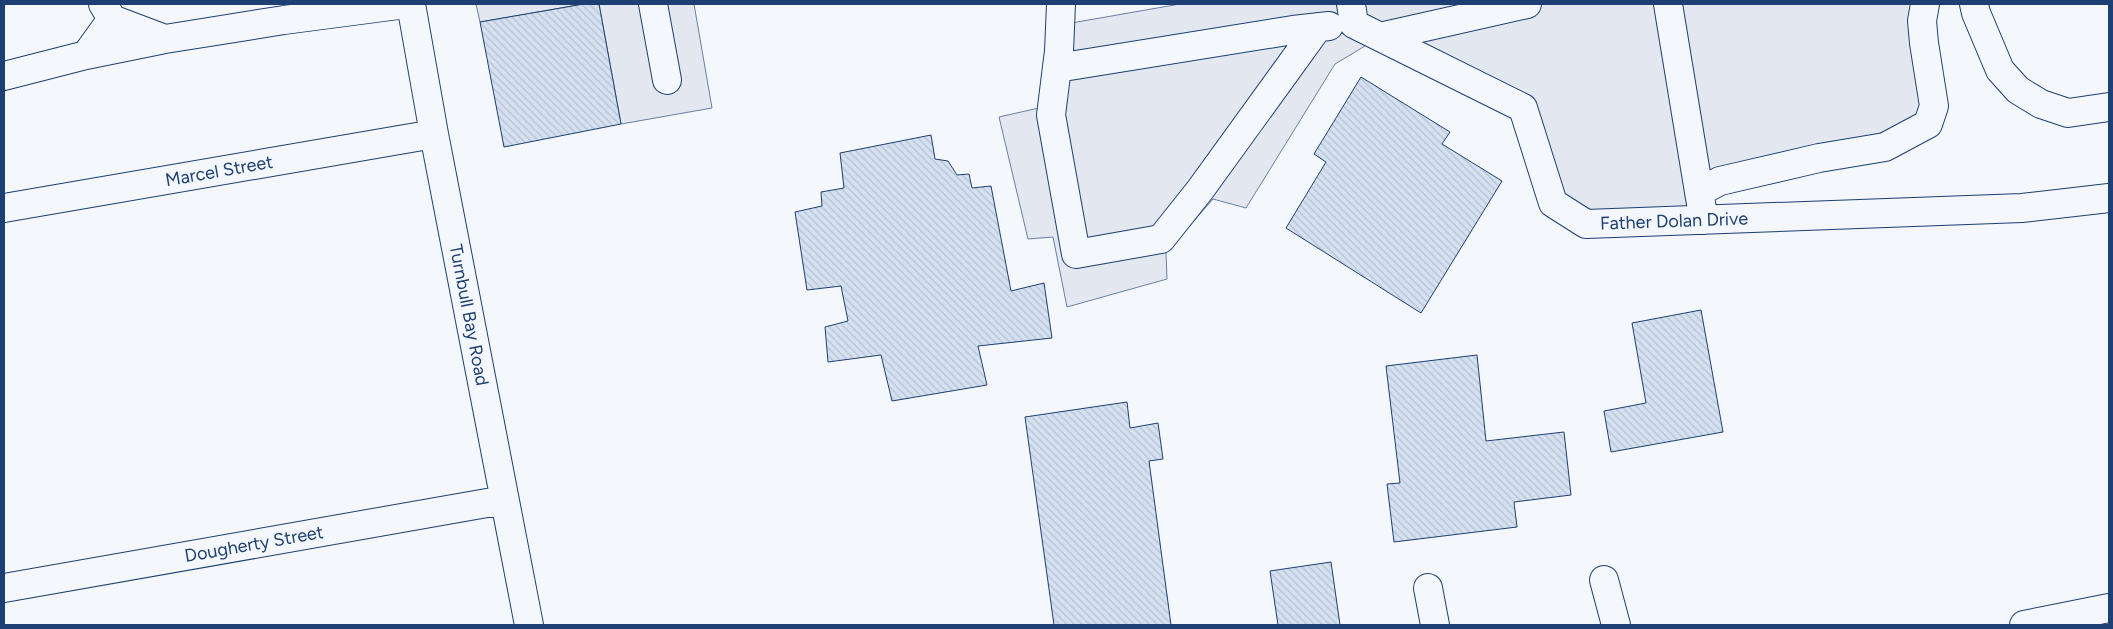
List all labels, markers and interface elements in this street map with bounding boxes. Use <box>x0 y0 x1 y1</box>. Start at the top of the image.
street label: Marcel Street <box>163 151 275 191</box>
street label: Father Dolan Drive <box>1600 207 1749 235</box>
street label: Turnbull Bay Road <box>444 242 494 388</box>
street label: Dougherty Street <box>183 521 325 567</box>

